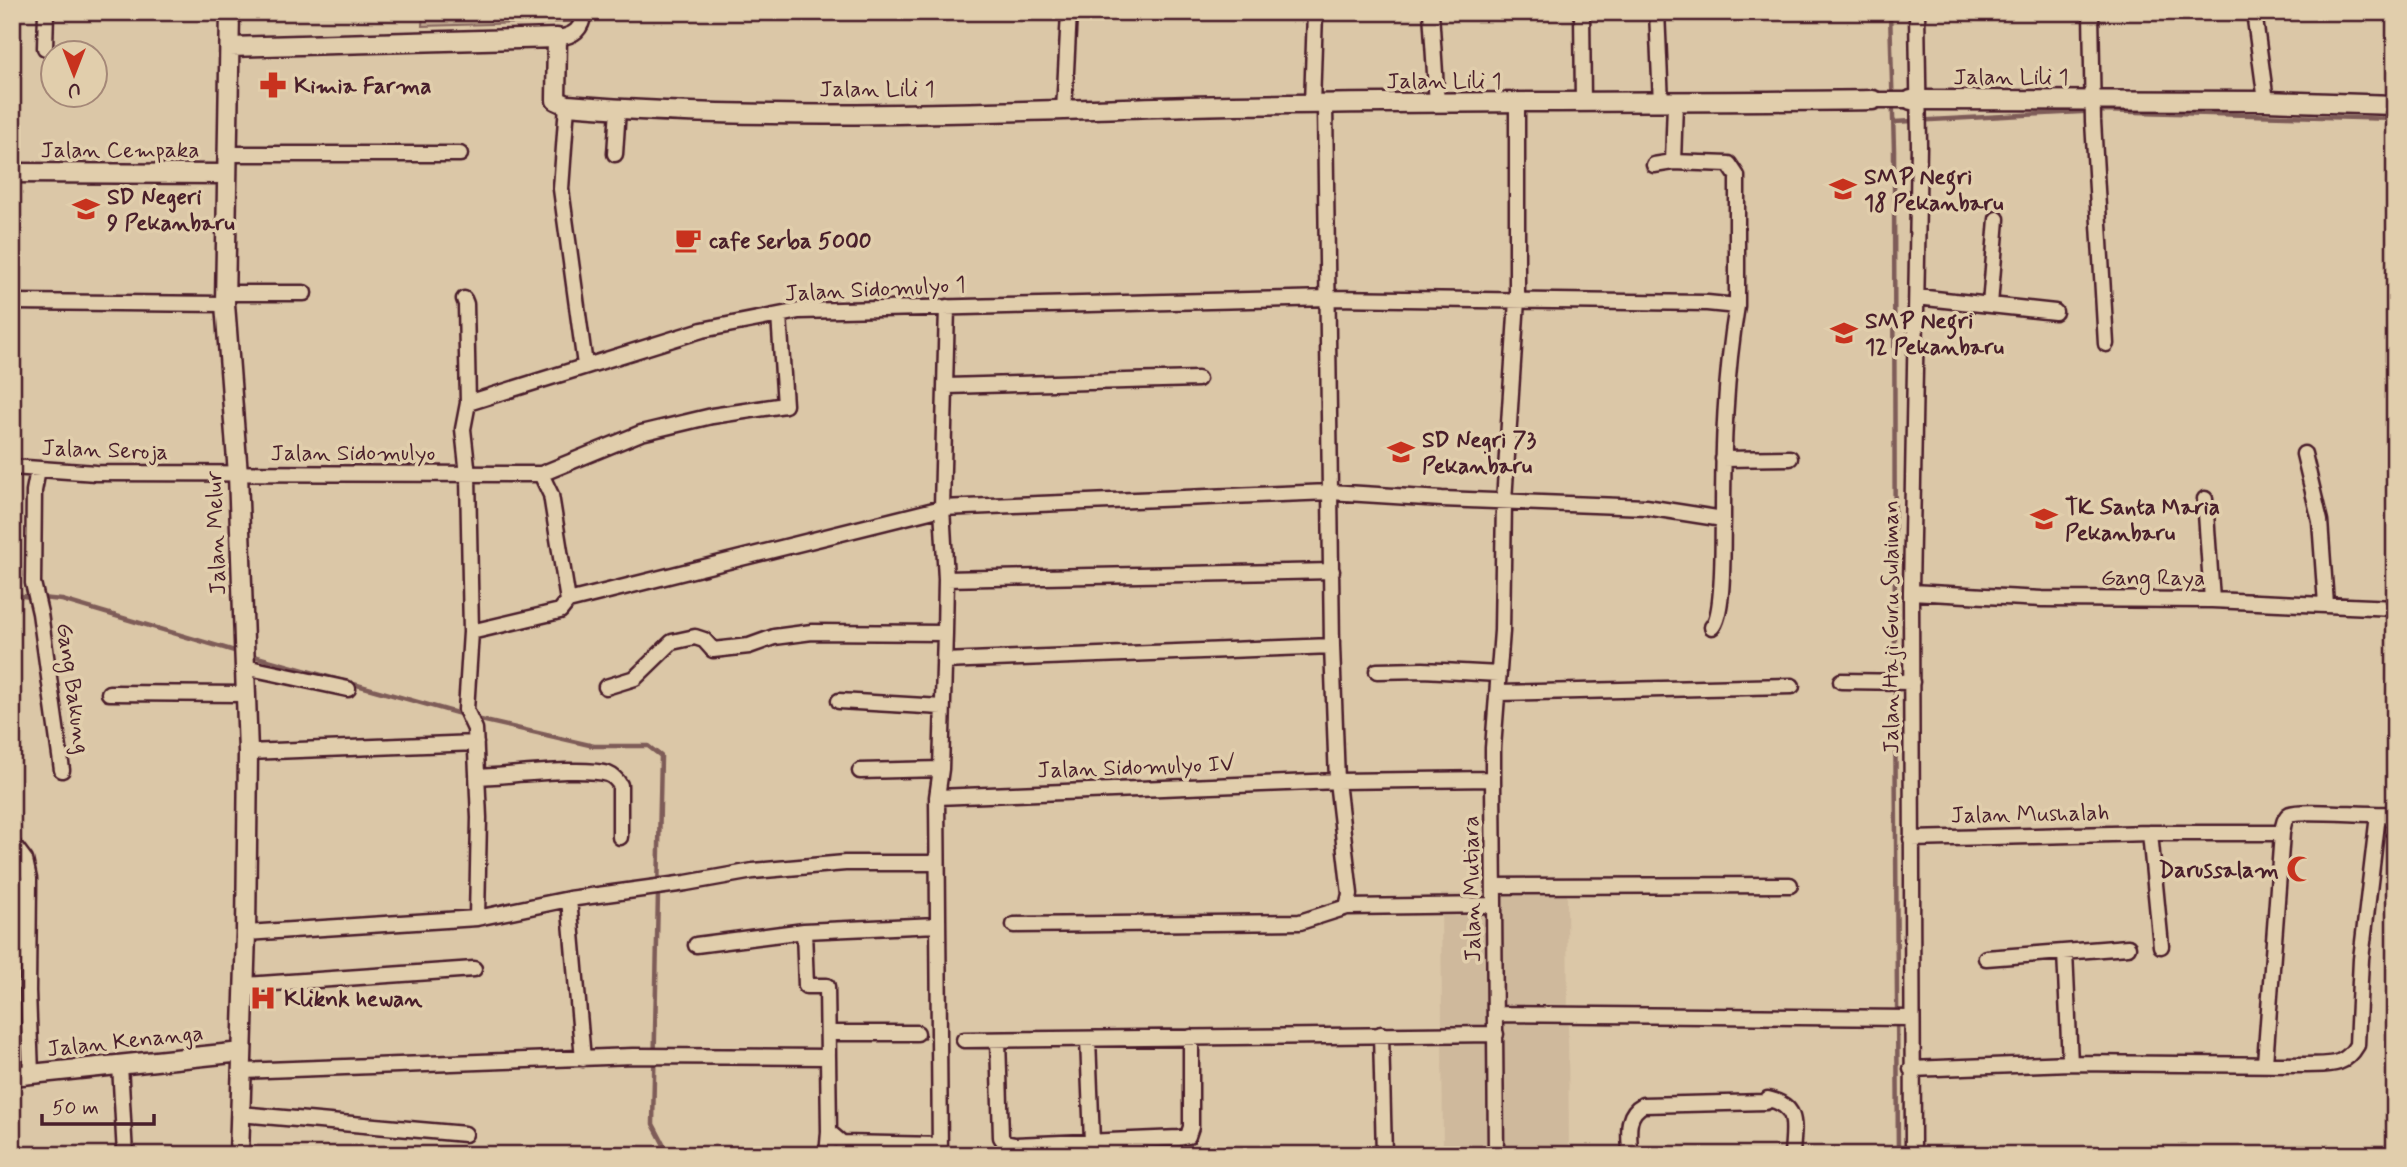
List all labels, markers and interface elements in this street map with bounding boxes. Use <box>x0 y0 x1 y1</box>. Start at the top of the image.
north arrow <box>38 38 108 108</box>
street label: Jalan Lili 1 <box>1953 63 2069 93</box>
street label: Jalan Lili 1 <box>1386 67 1502 97</box>
pharmacy icon: Kimia Farma <box>258 70 288 100</box>
place label: Kimia Farma <box>294 72 432 102</box>
street label: Jalan Lili 1 <box>819 75 935 105</box>
text: U <box>68 77 80 102</box>
street label: Jalan Cempaka <box>40 136 200 166</box>
place label: SMP Negri 18 Pekanbaru <box>1864 163 2004 219</box>
school or university icon: SMP Negri 18 Pekanbaru <box>1828 174 1858 204</box>
place label: SD Negeri 9 Pekanbaru <box>107 183 235 239</box>
school or university icon: SD Negeri 9 Pekanbaru <box>71 194 101 224</box>
cafe icon: cafe serba 5000 <box>673 225 703 255</box>
place label: cafe serba 5000 <box>709 227 872 257</box>
street label: Jalan Sidomulyo 1 <box>784 270 966 310</box>
place label: SMP Negri 12 Pekanbaru <box>1865 307 2004 363</box>
school or university icon: SMP Negri 12 Pekanbaru <box>1829 318 1859 348</box>
place label: SD Negri 73 Pekanbaru <box>1422 426 1536 482</box>
street label: Jalan Seroja <box>41 434 169 468</box>
school or university icon: SD Negri 73 Pekanbaru <box>1386 437 1416 467</box>
street label: Jalan Sidomulyo <box>271 439 436 469</box>
street label: Jalan Melur <box>200 470 234 596</box>
place label: TK Santa Maria Pekanbaru <box>2065 493 2220 549</box>
street label: Jalan Haji Guru Sulaiman <box>1877 500 1907 754</box>
school or university icon: TK Santa Maria Pekanbaru <box>2029 504 2059 534</box>
street label: Gang Raya <box>2101 564 2205 596</box>
street label: Gang Bakung <box>46 621 96 756</box>
street label: Jalan Sidomulyo IV <box>1037 750 1236 786</box>
street label: Jalan Mushalah <box>1950 799 2110 831</box>
street label: Jalan Mutiara <box>1457 815 1489 963</box>
mosque icon: Darussalam <box>2285 854 2315 884</box>
place label: Darussalam <box>2159 856 2279 886</box>
hospital icon: Kliknk hewan <box>248 983 278 1013</box>
place label: Kliknk hewan <box>284 985 423 1015</box>
street label: Jalan Kenanga <box>45 1019 205 1065</box>
scale bar <box>42 1083 154 1127</box>
text: 50 m <box>52 1094 99 1122</box>

